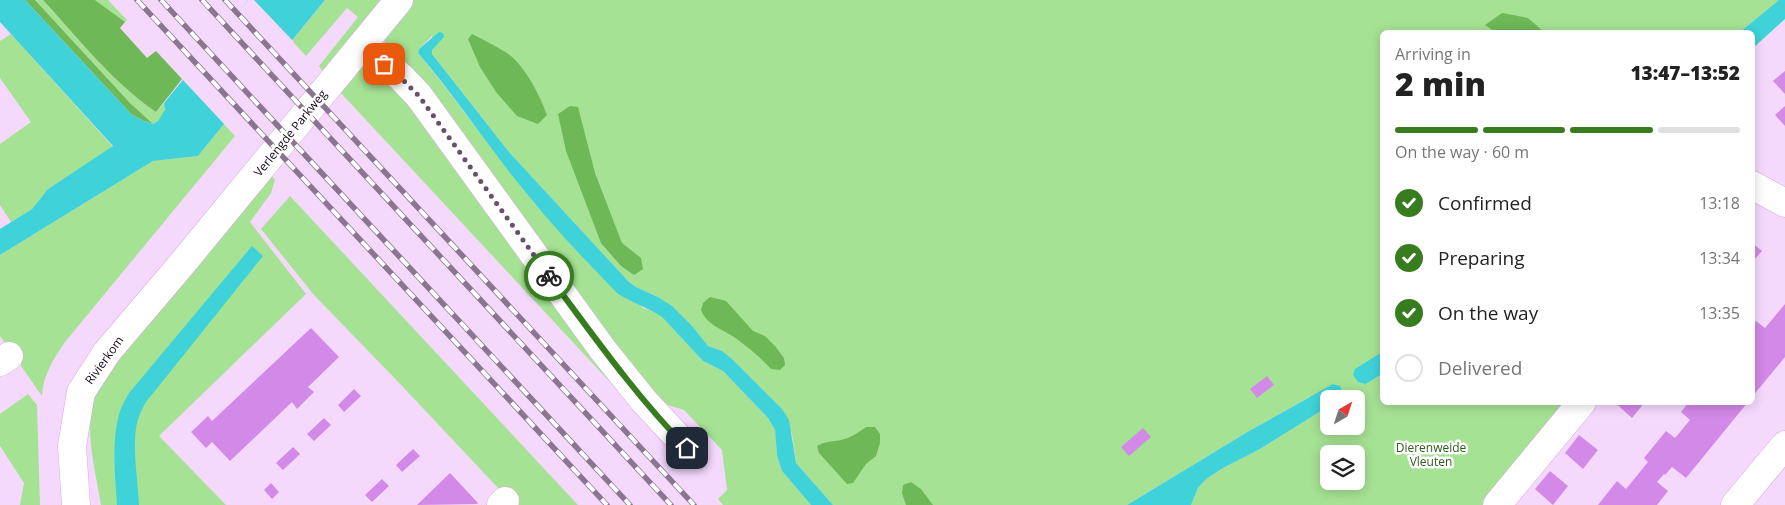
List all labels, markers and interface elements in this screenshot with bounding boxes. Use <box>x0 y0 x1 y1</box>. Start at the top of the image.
pin <box>363 43 405 85</box>
text: Arriving in <box>1395 43 1471 65</box>
icon: bag <box>370 50 398 78</box>
text: 13:47–13:52 <box>1630 60 1740 86</box>
text: 2 min <box>1395 62 1486 105</box>
street label: Verlengde Parkweg <box>250 86 331 180</box>
text: On the way · 60 m <box>1395 141 1529 163</box>
icon: check <box>1395 189 1423 217</box>
text: Confirmed <box>1438 190 1532 216</box>
text: 13:18 <box>1699 192 1740 214</box>
icon: check <box>1395 244 1423 272</box>
text: Preparing <box>1438 245 1525 271</box>
text: 13:34 <box>1699 247 1740 269</box>
courier <box>524 251 574 301</box>
icon: bike <box>535 262 563 290</box>
icon: check <box>1395 299 1423 327</box>
text: On the way <box>1438 300 1538 326</box>
text: 13:35 <box>1699 302 1740 324</box>
street label: Rivierkom <box>81 332 127 388</box>
text: Delivered <box>1438 355 1522 381</box>
north arrow <box>1320 390 1365 435</box>
map controls <box>1320 390 1365 490</box>
pin <box>666 427 708 469</box>
icon: home <box>673 434 701 462</box>
park label: Dierenweide Vleuten <box>1396 439 1467 470</box>
button: layers <box>1320 445 1365 490</box>

